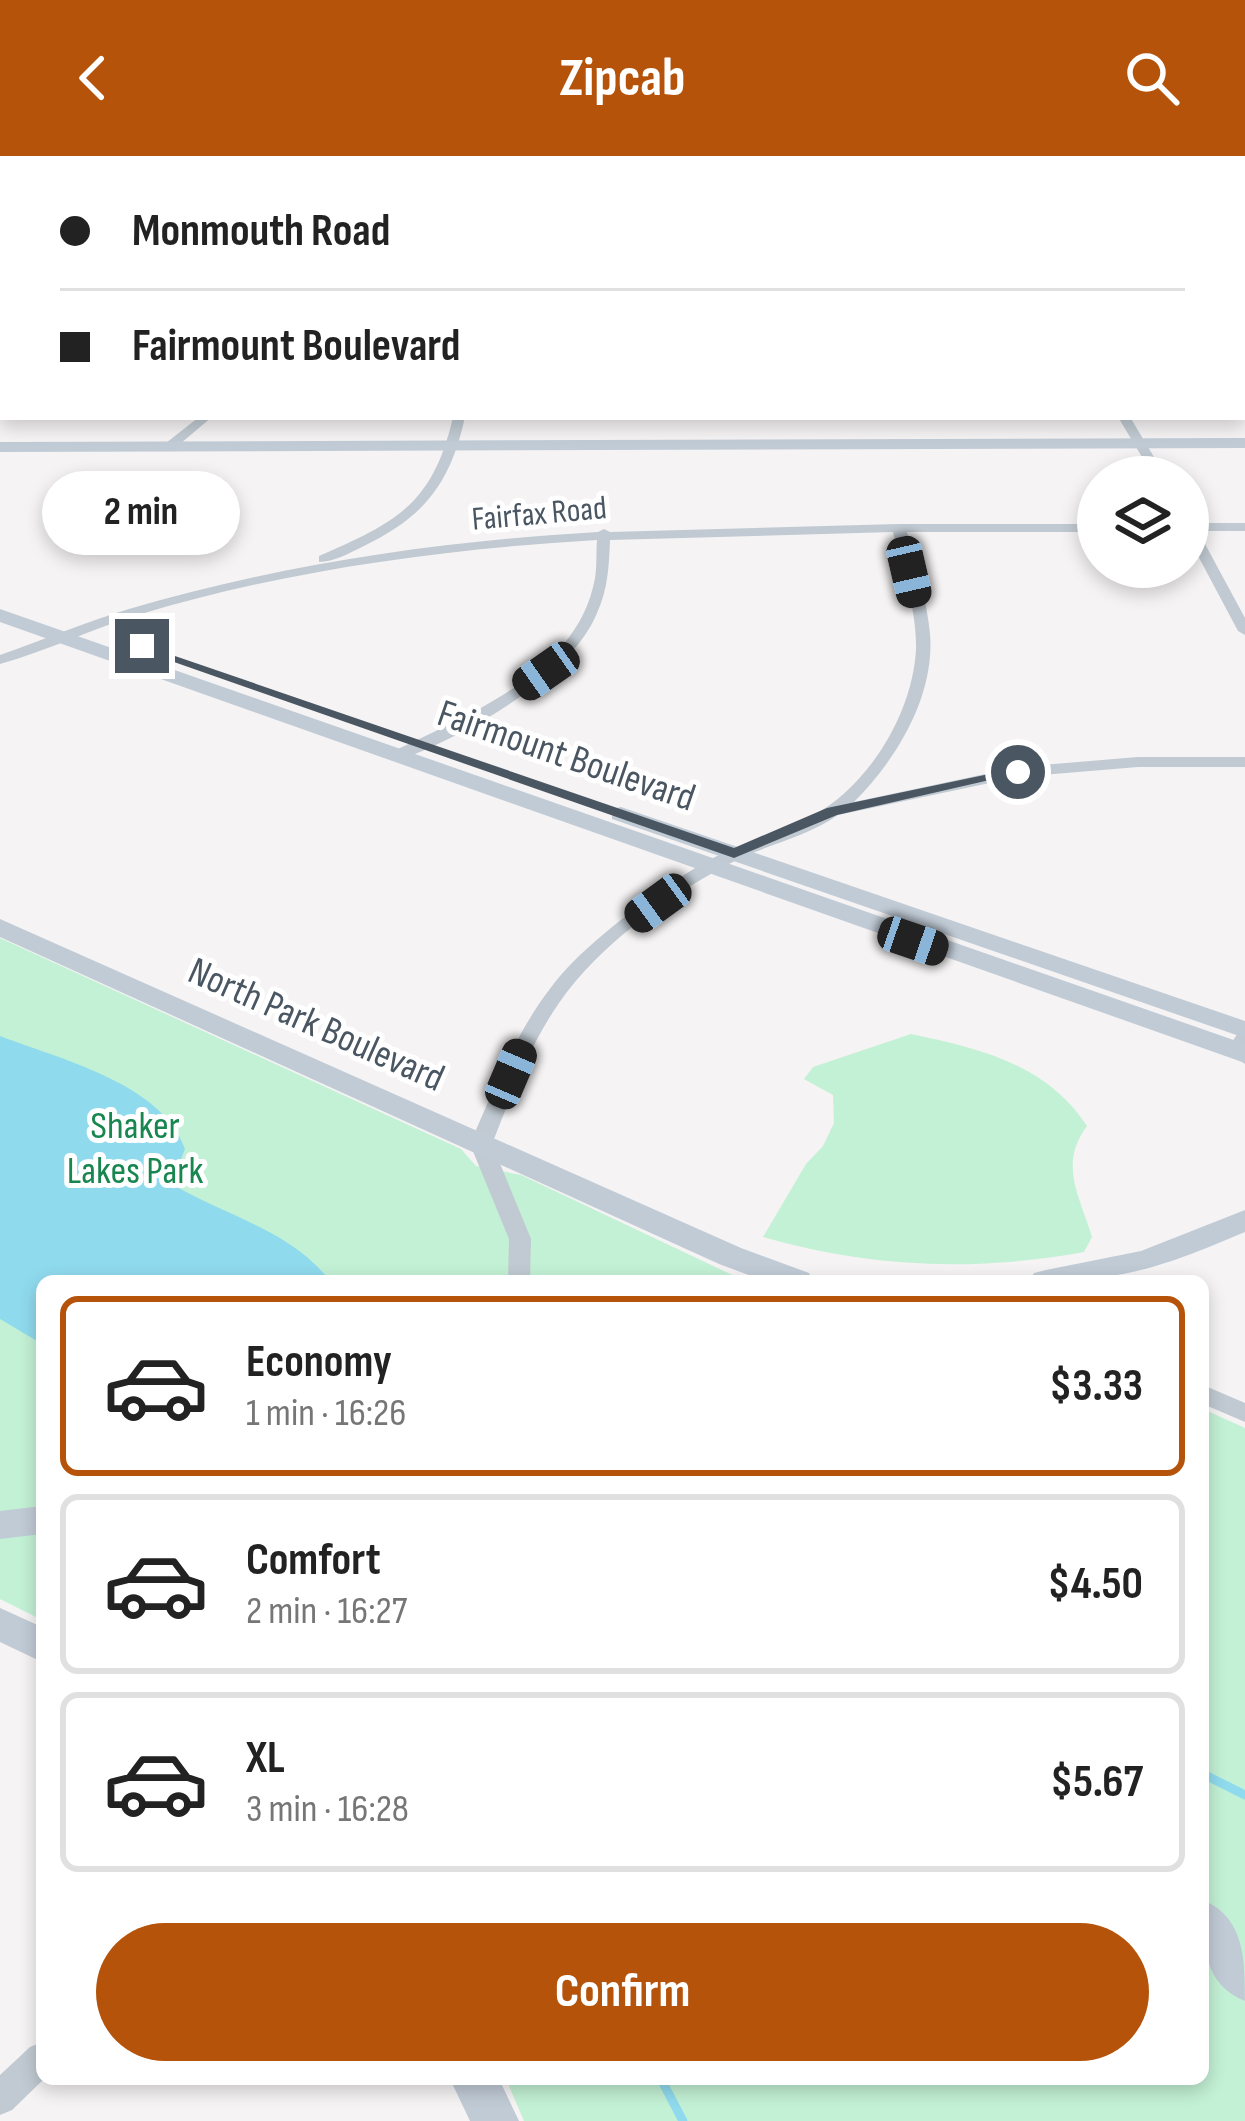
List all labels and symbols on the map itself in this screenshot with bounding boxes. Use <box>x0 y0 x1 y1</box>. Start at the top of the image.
callout: 2 min <box>43 472 241 556</box>
street label: Fairfax Road <box>470 488 608 540</box>
car <box>883 533 935 611</box>
route end <box>115 619 169 673</box>
car <box>506 636 586 706</box>
street label: Fairmount Boulevard <box>431 690 701 822</box>
route start <box>991 745 1045 799</box>
car <box>618 867 698 939</box>
car <box>873 912 953 970</box>
street label: North Park Boulevard <box>181 948 451 1103</box>
car <box>480 1034 542 1114</box>
park label: Shaker Lakes Park <box>67 1103 203 1195</box>

